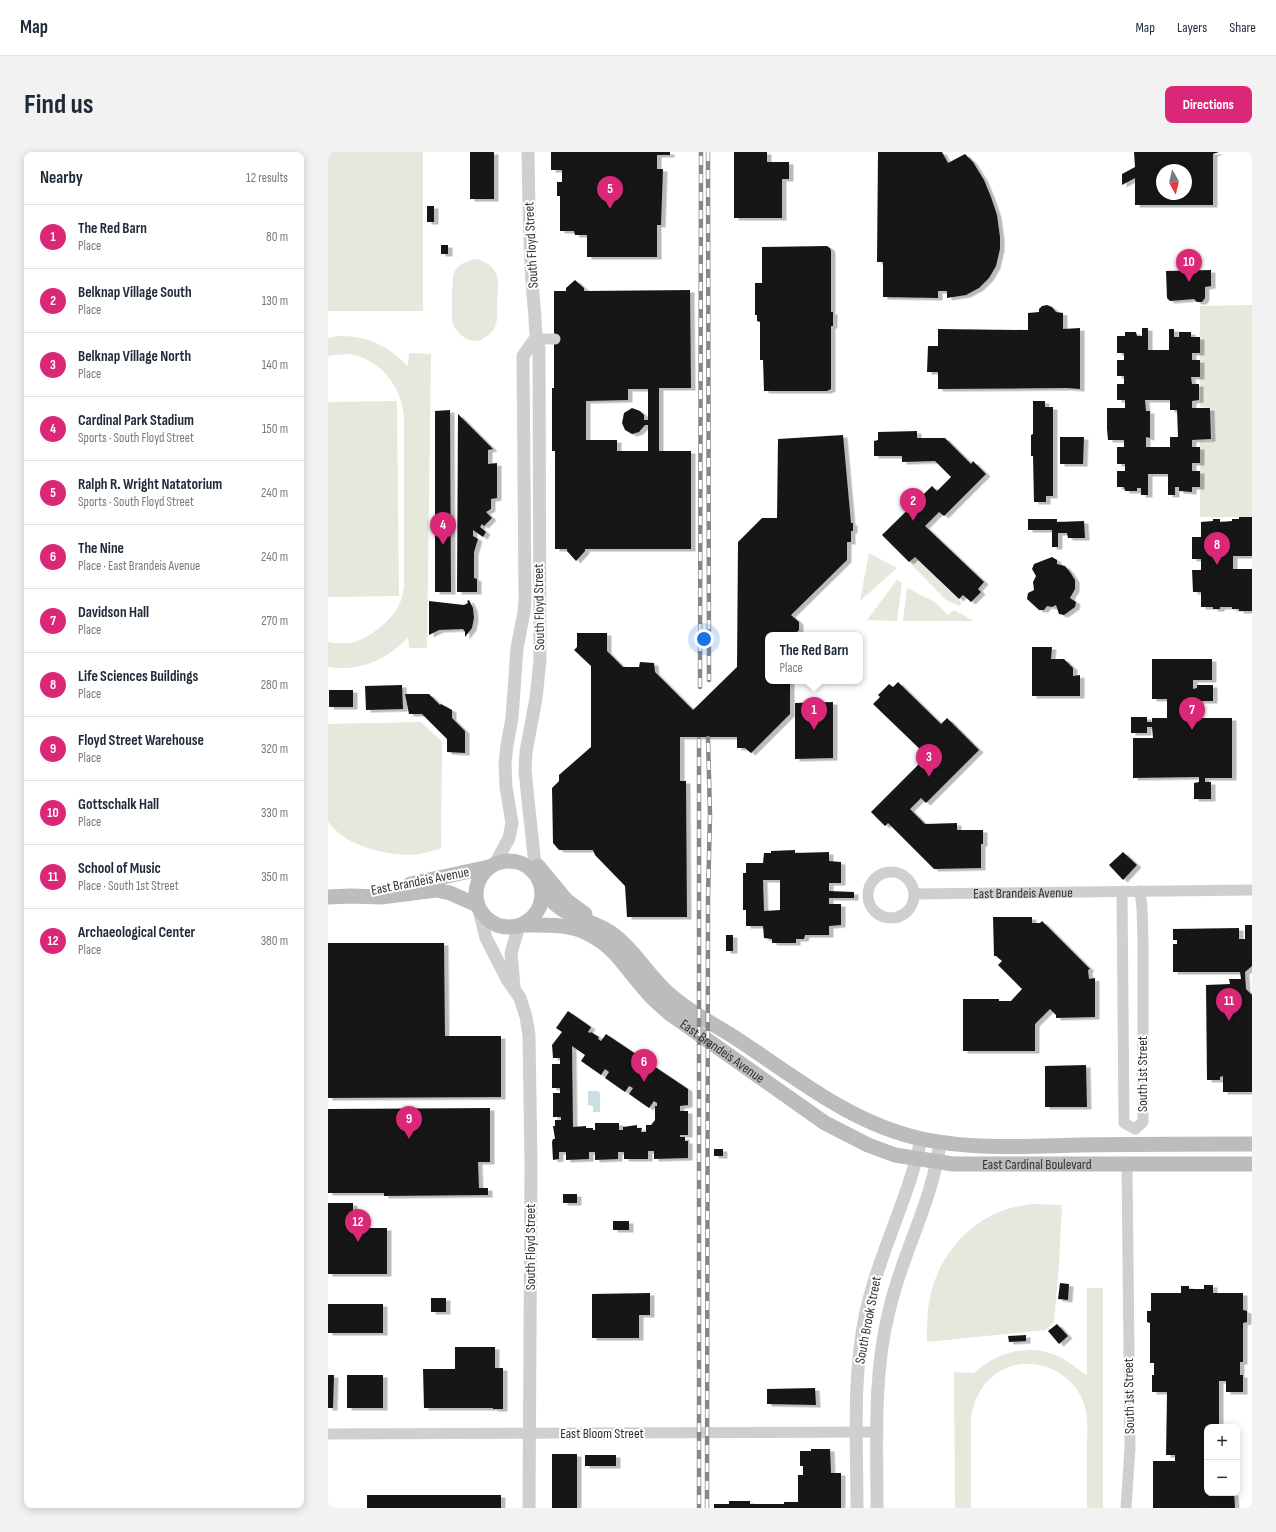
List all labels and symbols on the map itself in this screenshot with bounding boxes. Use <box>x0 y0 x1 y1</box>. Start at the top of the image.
north arrow <box>1156 164 1192 200</box>
pin: 5 <box>597 176 623 209</box>
street label: South Floyd Street <box>520 201 542 289</box>
pin: 10 <box>1176 249 1202 282</box>
pin: 2 <box>900 488 926 521</box>
pin: 4 <box>430 512 456 545</box>
pin: 8 <box>1204 532 1230 565</box>
street label: South Floyd Street <box>530 564 548 650</box>
your location <box>694 629 714 649</box>
pin: 1 <box>801 697 827 730</box>
pin: 7 <box>1179 697 1205 730</box>
pin: 3 <box>916 744 942 777</box>
street label: East Brandeis Avenue <box>370 863 470 899</box>
street label: East Brandeis Avenue <box>973 884 1073 902</box>
pin: 11 <box>1216 988 1242 1021</box>
street label: East Brandeis Avenue <box>677 1015 768 1086</box>
street label: South 1st Street <box>1134 1036 1151 1112</box>
pin: 6 <box>631 1049 657 1082</box>
pin: 9 <box>396 1106 422 1139</box>
street label: East Cardinal Boulevard <box>982 1156 1092 1173</box>
street label: South Floyd Street <box>522 1204 539 1290</box>
pin: 12 <box>345 1209 371 1242</box>
street label: South Brook Street <box>851 1275 885 1365</box>
street label: South 1st Street <box>1120 1358 1138 1434</box>
street label: East Bloom Street <box>560 1425 644 1442</box>

